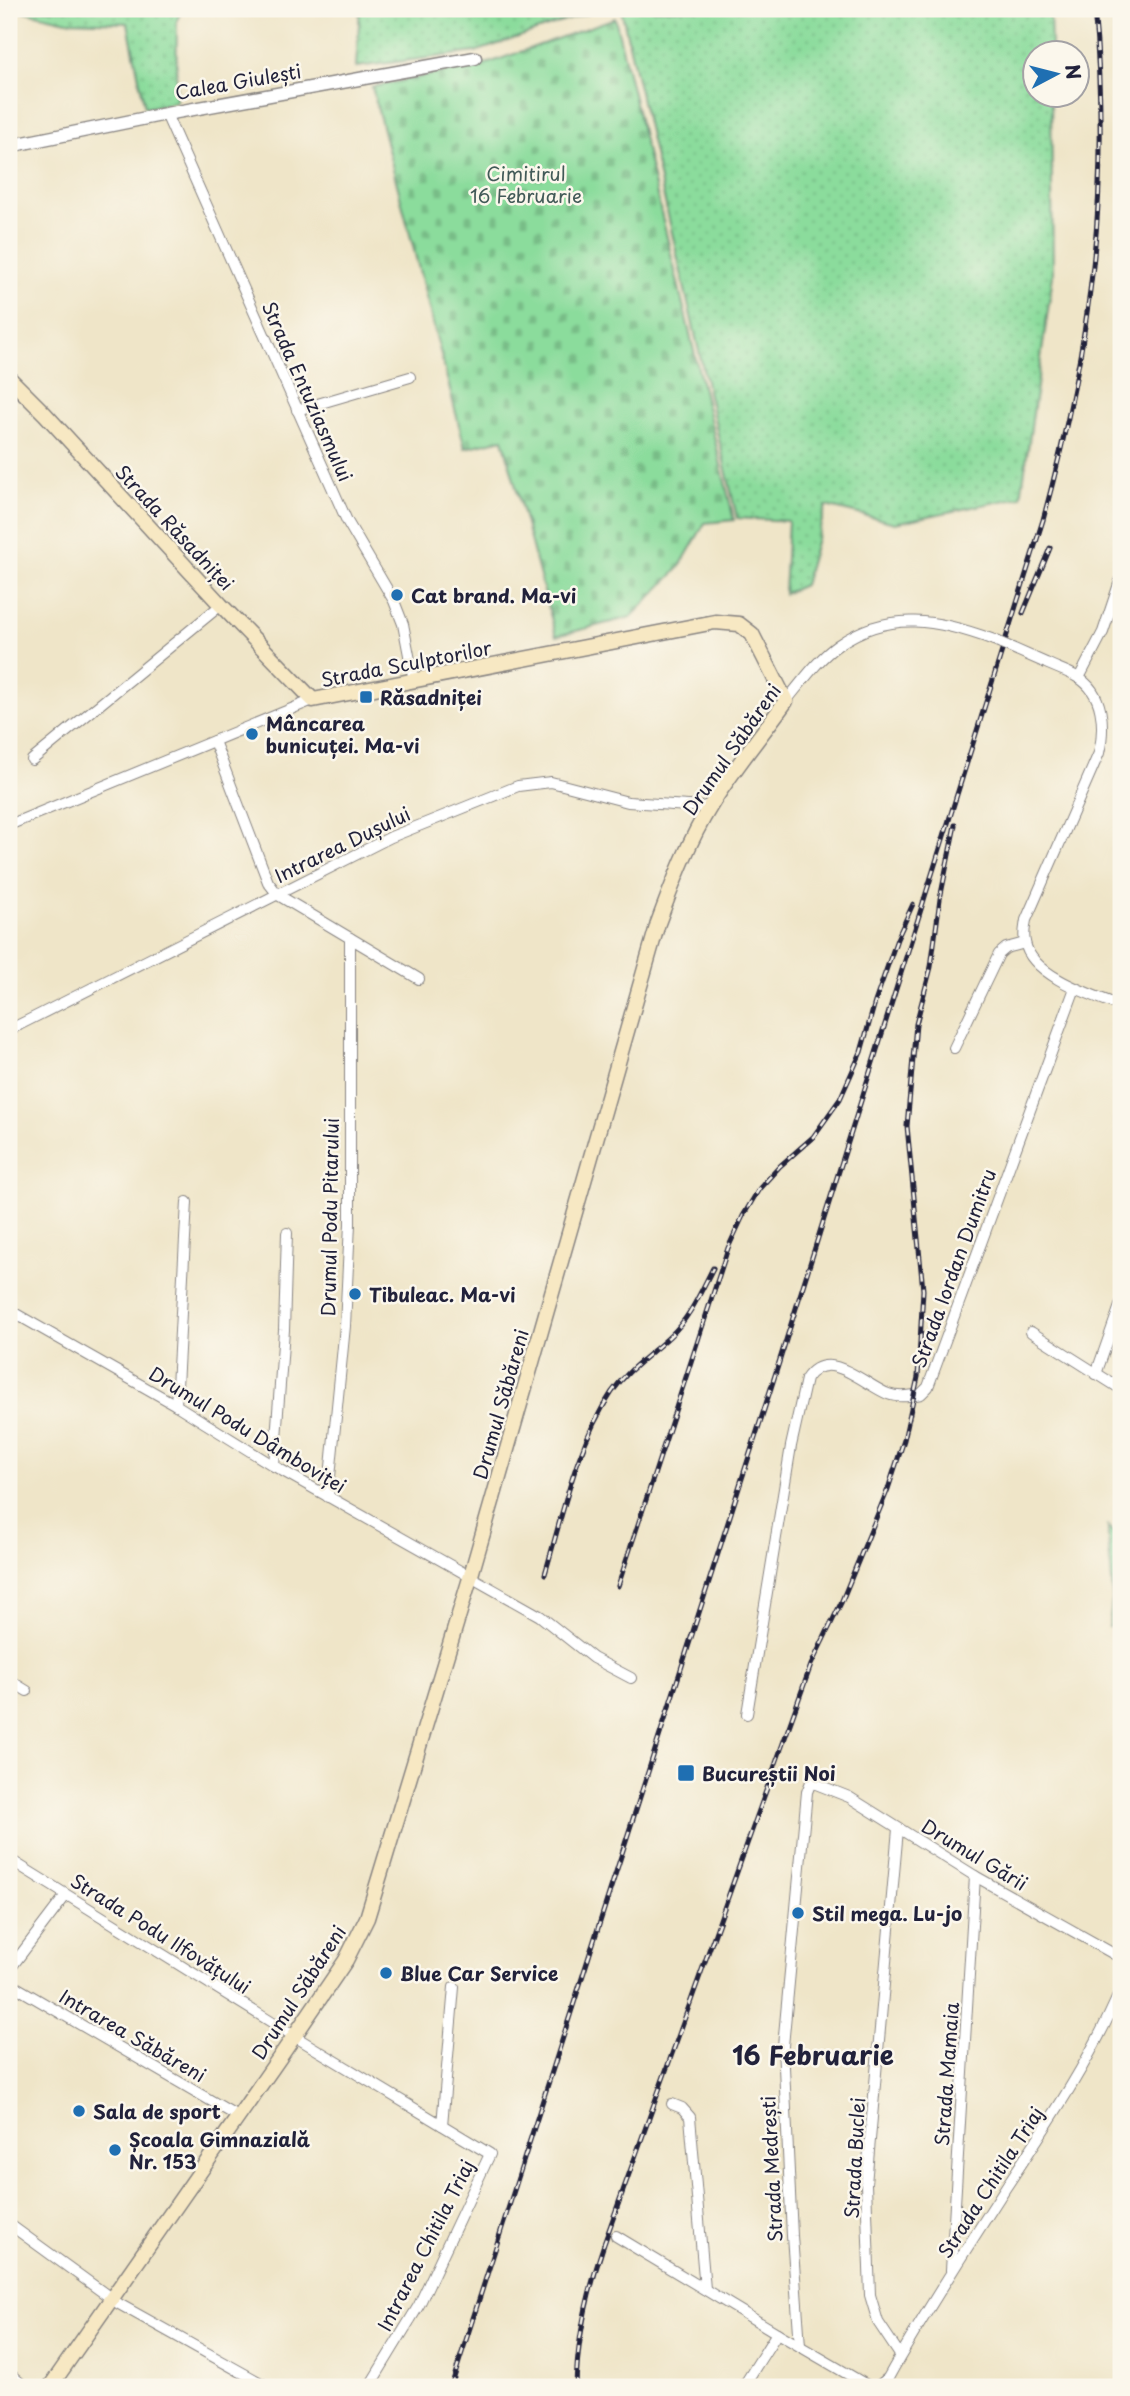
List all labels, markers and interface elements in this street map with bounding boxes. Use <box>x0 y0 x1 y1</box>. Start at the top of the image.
north arrow <box>1021 38 1092 108</box>
street label: Calea Giulești <box>173 56 303 106</box>
text: N <box>1059 63 1089 81</box>
park label: Cimitirul 16 Februarie <box>470 159 582 209</box>
street label: Strada Entuziasmului <box>256 297 360 485</box>
street label: Strada Răsadniței <box>109 458 241 596</box>
place label: Cat brand. Ma-vi <box>411 581 576 609</box>
marker: Cat brand. Ma-vi <box>389 587 405 603</box>
street label: Strada Sculptorilor <box>318 633 494 693</box>
street label: Drumul Săbăreni <box>675 678 787 820</box>
place label: Răsadniței <box>380 683 482 711</box>
marker: Răsadniței <box>358 689 374 705</box>
place label: Mâncarea bunicuței. Ma-vi <box>266 709 420 759</box>
marker: Mâncarea bunicuței. Ma-vi <box>244 726 260 742</box>
street label: Intrarea Dușului <box>269 799 415 889</box>
street label: Drumul Podu Pitarului <box>313 1117 345 1317</box>
street label: Strada Iordan Dumitru <box>904 1165 1002 1371</box>
place label: Tibuleac. Ma-vi <box>369 1280 516 1308</box>
marker: Tibuleac. Ma-vi <box>347 1286 363 1302</box>
street label: Drumul Săbăreni <box>465 1326 535 1482</box>
street label: Drumul Podu Dâmboviței <box>144 1359 352 1499</box>
place label: Bucureștii Noi <box>702 1759 836 1787</box>
marker: Bucureștii Noi <box>676 1763 696 1783</box>
street label: Drumul Gării <box>917 1811 1033 1897</box>
street label: Strada Podu Ilfovățului <box>66 1866 256 2000</box>
place label: Stil mega. Lu-jo <box>812 1899 962 1927</box>
marker: Stil mega. Lu-jo <box>790 1905 806 1921</box>
street label: Drumul Săbăreni <box>244 1919 352 2065</box>
place label: Blue Car Service <box>400 1959 558 1987</box>
marker: Blue Car Service <box>378 1965 394 1981</box>
street label: Intrarea Săbăreni <box>54 1982 212 2088</box>
street label: Strada Mamaia <box>927 2001 965 2147</box>
district label: 16 Februarie <box>732 2035 894 2074</box>
street label: Strada Medrești <box>753 2095 789 2243</box>
place label: Sala de sport <box>93 2097 221 2125</box>
street label: Strada Buclei <box>837 2097 871 2219</box>
street label: Strada Chitila Triaj <box>930 2101 1050 2263</box>
marker: Sala de sport <box>71 2103 87 2119</box>
place label: Școala Gimnazială Nr. 153 <box>129 2125 310 2175</box>
marker: Școala Gimnazială Nr. 153 <box>107 2142 123 2158</box>
street label: Intrarea Chitila Triaj <box>370 2154 480 2336</box>

